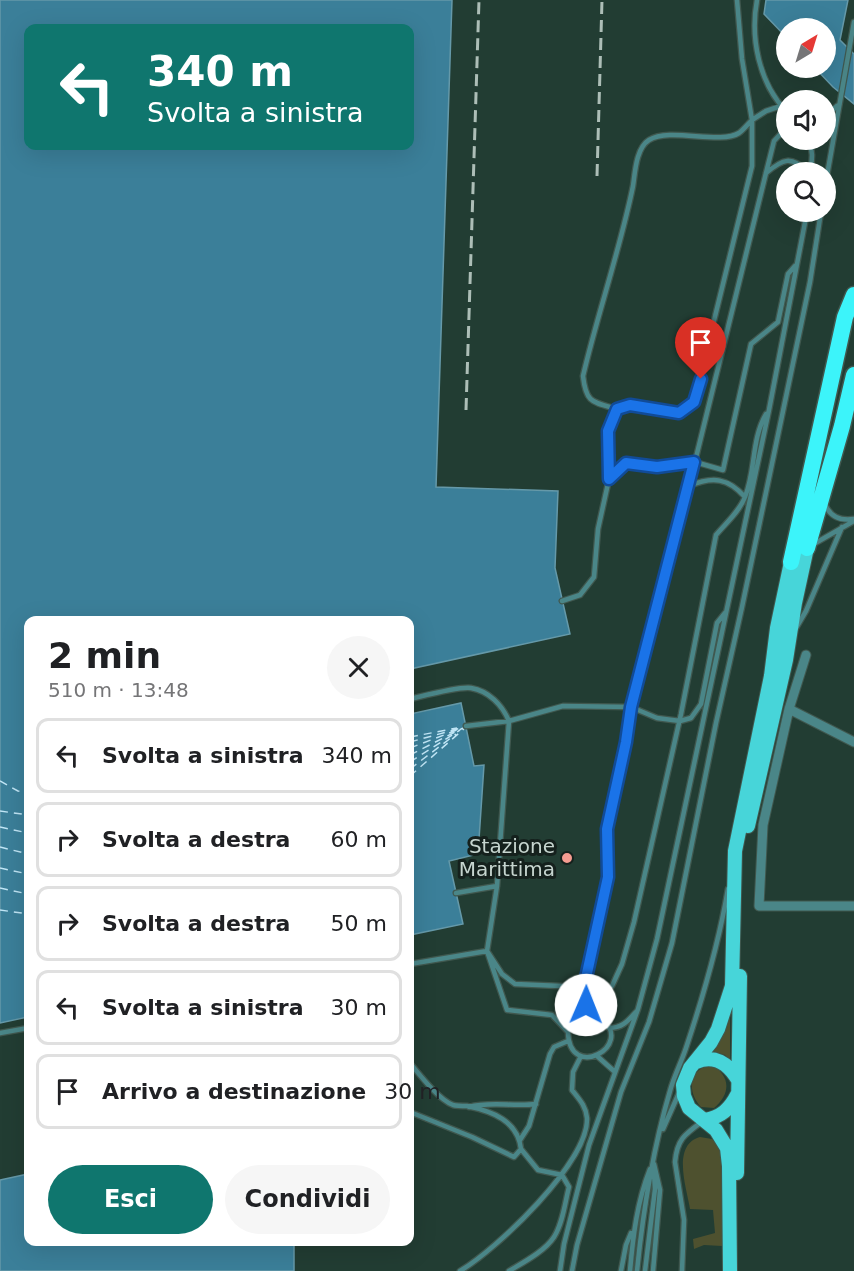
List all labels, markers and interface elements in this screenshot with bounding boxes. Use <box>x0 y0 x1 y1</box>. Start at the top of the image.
north arrow <box>776 18 836 78</box>
map controls <box>776 18 836 222</box>
text: 340 m <box>147 47 293 96</box>
icon: left <box>48 48 126 126</box>
button: sound <box>776 90 836 150</box>
text: Svolta a sinistra <box>147 97 363 128</box>
button: search <box>776 162 836 222</box>
pin <box>675 317 726 379</box>
icon: arrive <box>684 326 717 359</box>
text: 2 min <box>48 635 161 676</box>
button: close <box>327 636 390 699</box>
text: 510 m · 13:48 <box>48 678 189 702</box>
icon: left <box>51 739 84 772</box>
text: Svolta a sinistra <box>102 743 304 768</box>
text: 340 m <box>322 743 392 768</box>
icon: right <box>51 823 84 856</box>
text: Svolta a destra <box>102 827 290 852</box>
text: 60 m <box>331 827 387 852</box>
place label: Stazione Marittima <box>459 834 555 881</box>
marker: Stazione Marittima <box>560 851 574 865</box>
icon: right <box>51 907 84 940</box>
text: Svolta a destra <box>102 911 290 936</box>
text: 50 m <box>331 911 387 936</box>
position arrow <box>554 973 618 1037</box>
icon: left <box>51 991 84 1024</box>
text: Svolta a sinistra <box>102 995 304 1020</box>
text: 30 m <box>331 995 387 1020</box>
icon: arrive <box>51 1075 84 1108</box>
text: Arrivo a destinazione <box>102 1079 366 1104</box>
text: 30 m <box>384 1079 441 1104</box>
button: Esci <box>48 1165 213 1234</box>
button: Condividi <box>225 1165 390 1234</box>

